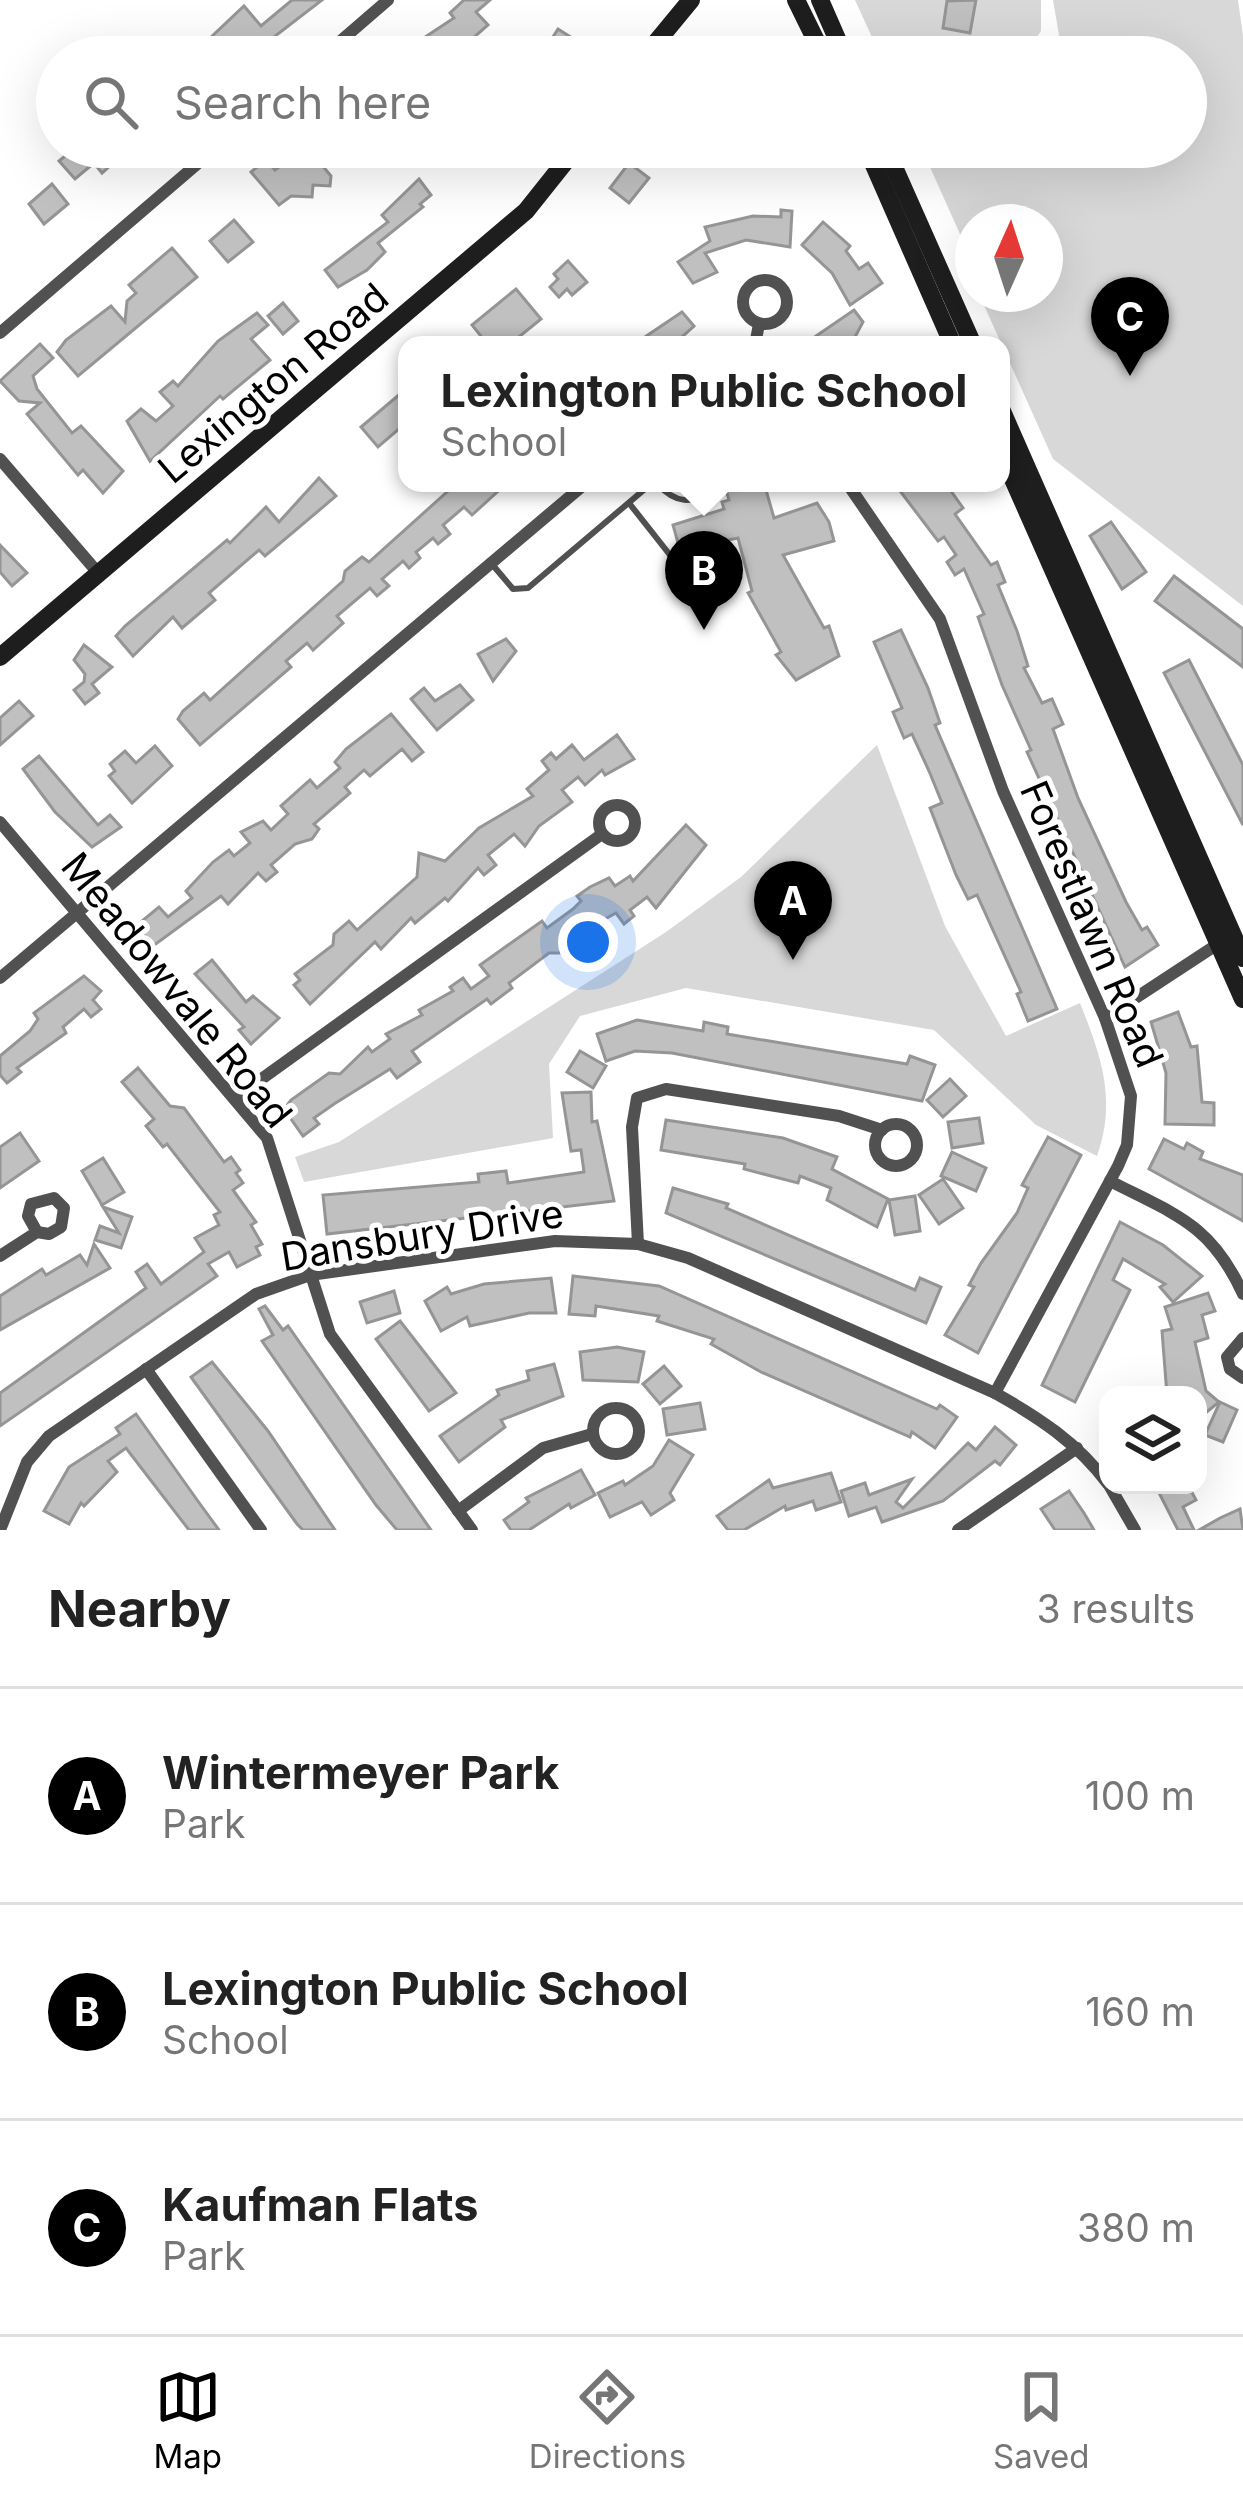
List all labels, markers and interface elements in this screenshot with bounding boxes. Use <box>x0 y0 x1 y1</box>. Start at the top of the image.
search box <box>36 36 1207 168</box>
icon: search <box>78 69 144 135</box>
text: Search here <box>174 75 431 130</box>
north arrow <box>955 204 1063 312</box>
street label: Lexington Road <box>148 273 397 492</box>
pin: C <box>1091 277 1169 376</box>
popup <box>398 336 1010 492</box>
text: Lexington Public School <box>441 363 967 418</box>
text: School <box>441 418 567 465</box>
pin: B <box>665 531 743 630</box>
street label: Forestlawn Road <box>1011 774 1174 1074</box>
street label: Meadowvale Road <box>52 843 303 1136</box>
pin: A <box>754 861 832 960</box>
your location <box>558 912 618 972</box>
street label: Dansbury Drive <box>277 1189 567 1280</box>
map controls <box>1099 1386 1207 1494</box>
button: layers <box>1099 1386 1207 1494</box>
text: Nearby <box>48 1578 231 1639</box>
text: 3 results <box>1037 1585 1195 1632</box>
text: Wintermeyer Park <box>162 1745 559 1800</box>
text: A <box>72 1772 102 1819</box>
text: 100 m <box>1085 1772 1195 1819</box>
text: Park <box>162 1800 246 1847</box>
text: Lexington Public School <box>162 1961 689 2016</box>
text: B <box>74 1988 100 2035</box>
text: 160 m <box>1085 1988 1195 2035</box>
text: School <box>162 2016 289 2063</box>
text: Kaufman Flats <box>162 2177 478 2232</box>
text: C <box>73 2204 101 2251</box>
text: 380 m <box>1077 2204 1195 2251</box>
text: Park <box>162 2232 246 2279</box>
tab: Map <box>153 2364 222 2476</box>
tab: Directions <box>529 2364 686 2476</box>
tab: Saved <box>993 2364 1090 2476</box>

